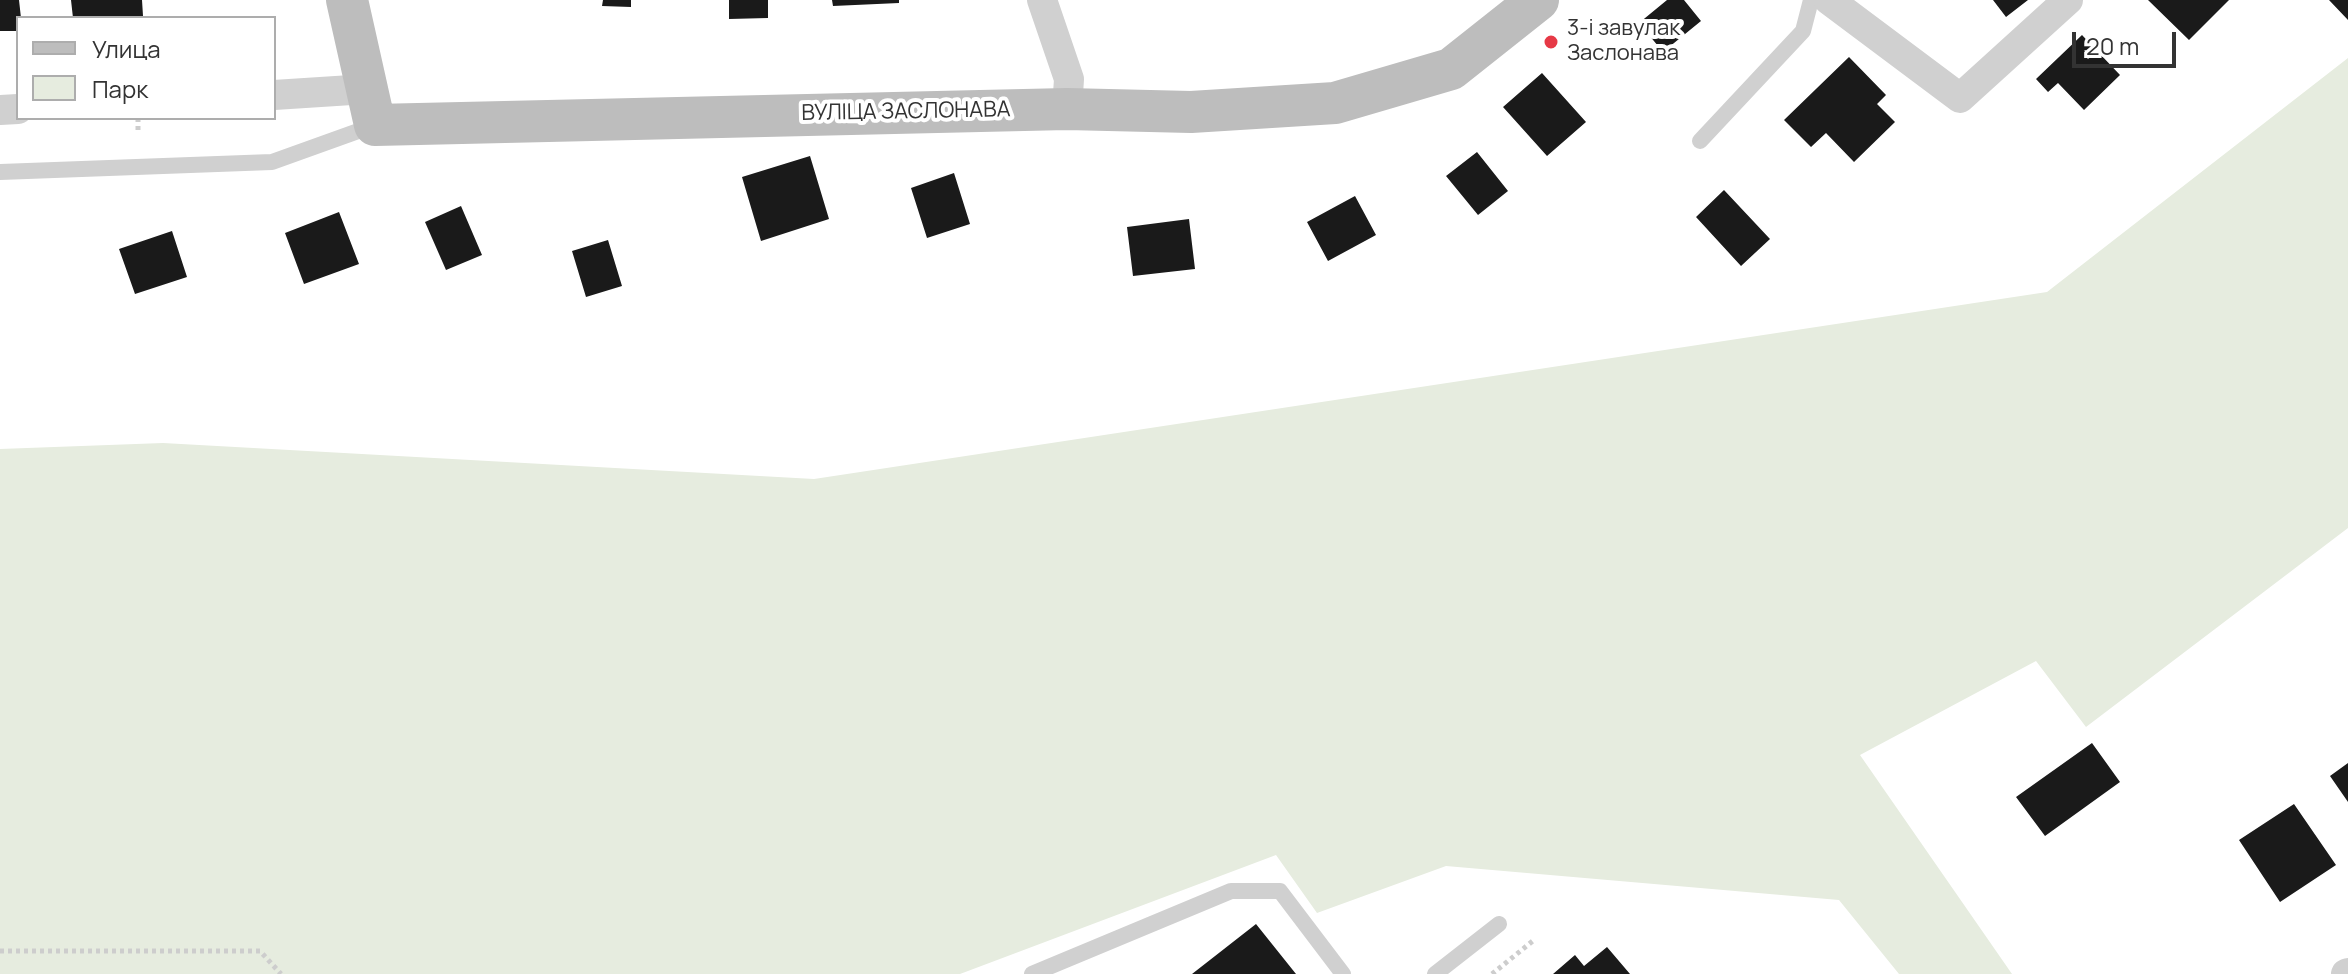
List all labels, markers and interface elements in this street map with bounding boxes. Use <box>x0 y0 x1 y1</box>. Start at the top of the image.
legend <box>16 16 276 120</box>
place label: 3-і завулак Заслонава <box>1567 16 1680 68</box>
scale bar <box>2076 16 2180 66</box>
text: 20 m <box>2086 29 2139 62</box>
text: Улица <box>92 32 161 65</box>
marker: 3-і завулак Заслонава <box>1542 33 1560 51</box>
text: Парк <box>92 72 148 105</box>
street label: ВУЛІЦА ЗАСЛОНАВА <box>801 97 1011 127</box>

